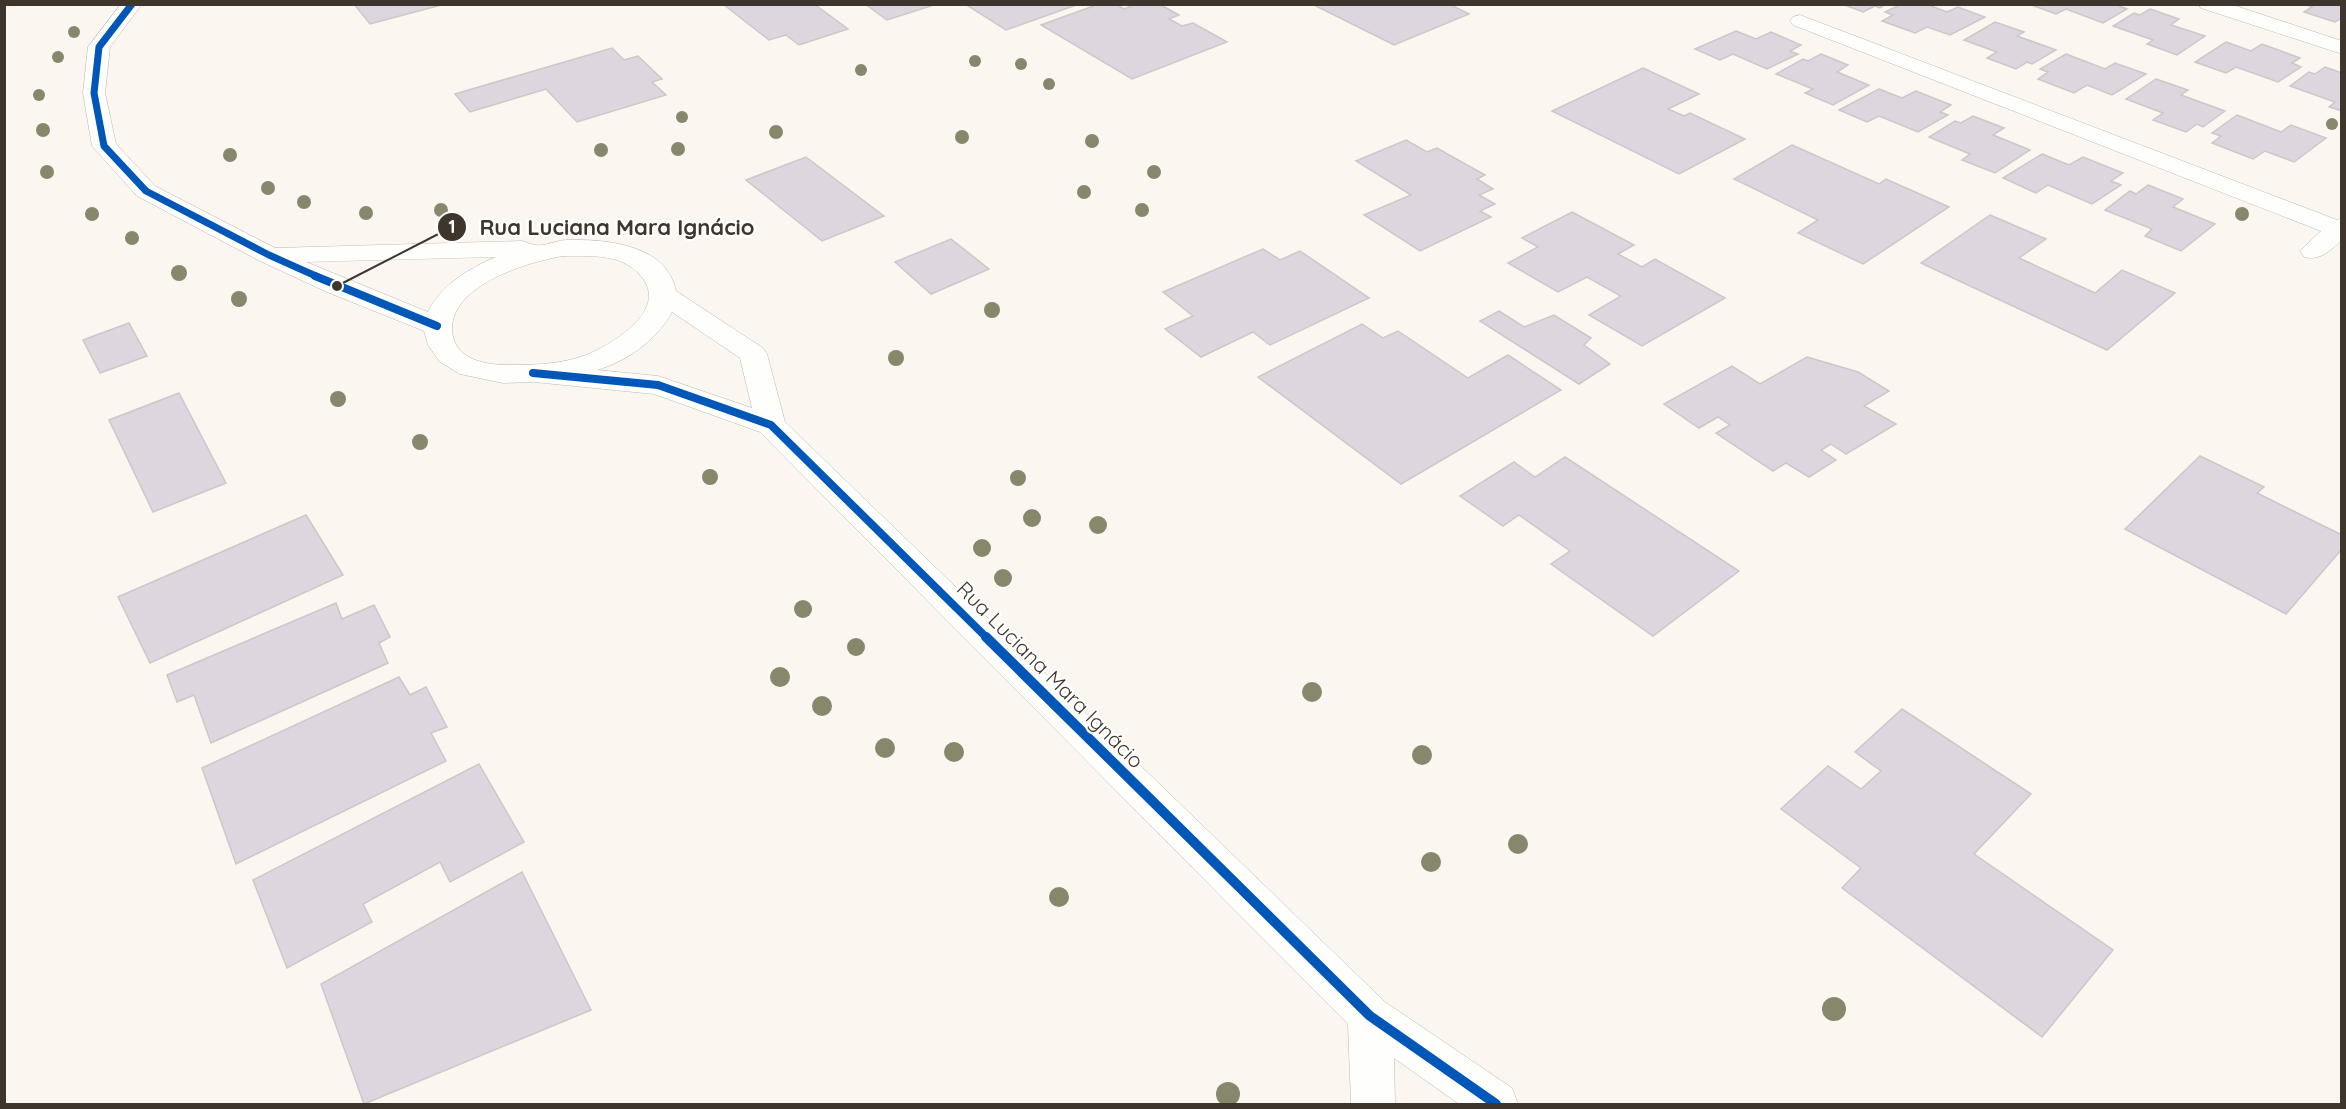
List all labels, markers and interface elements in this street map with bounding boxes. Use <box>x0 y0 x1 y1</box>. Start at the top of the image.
callout: Rua Luciana Mara Ignácio <box>437 207 766 247</box>
text: Rua Luciana Mara Ignácio <box>479 213 755 241</box>
text: 1 <box>448 215 456 238</box>
street label: Rua Luciana Mara Ignácio <box>952 575 1150 773</box>

